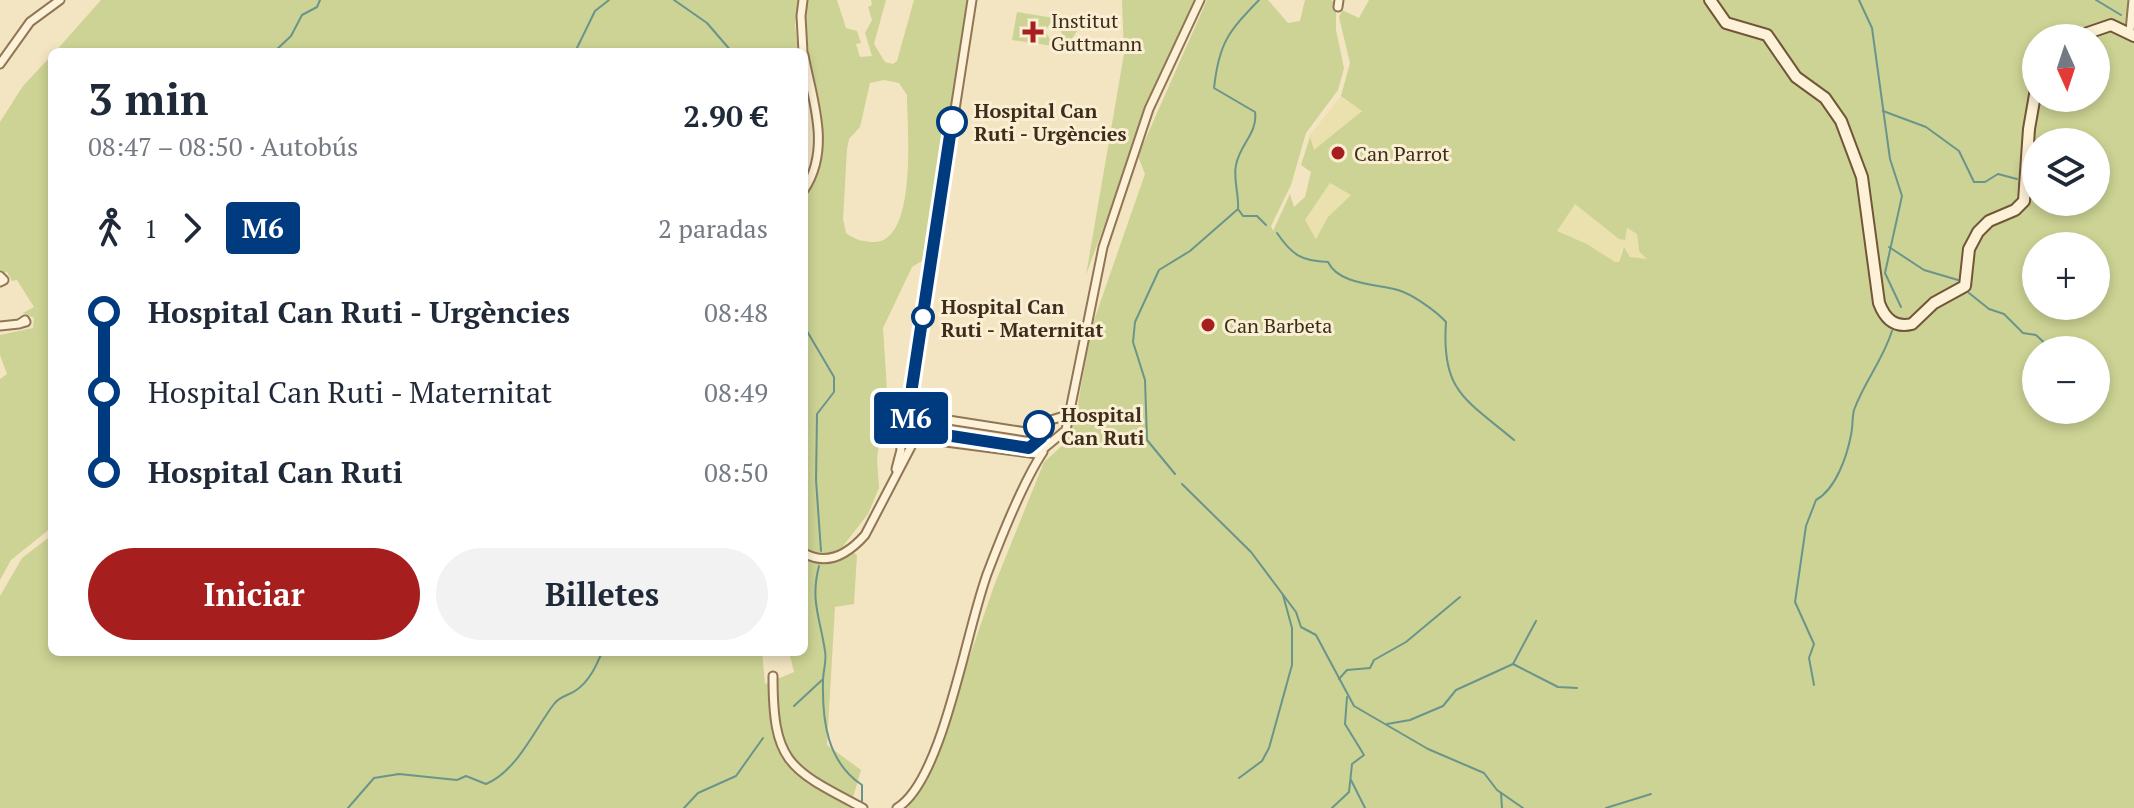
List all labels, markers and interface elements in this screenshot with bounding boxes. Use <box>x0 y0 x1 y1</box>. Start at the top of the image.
place label: Institut Guttmann <box>1051 7 1142 57</box>
marker: Institut Guttmann <box>1022 21 1044 43</box>
north arrow <box>2022 24 2110 112</box>
map controls <box>2022 24 2110 424</box>
text: 3 min <box>88 69 208 128</box>
text: 2.90 € <box>683 96 768 136</box>
place label: Hospital Can Ruti - Urgències <box>974 97 1127 147</box>
marker: Hospital Can Ruti - Urgències <box>937 107 967 137</box>
button: layers <box>2022 128 2110 216</box>
text: 08:47 – 08:50 · Autobús <box>88 129 358 163</box>
place label: Can Parrot <box>1354 140 1450 167</box>
marker: Can Parrot <box>1329 144 1347 162</box>
icon: walk <box>88 206 132 250</box>
icon: forward <box>170 206 214 250</box>
text: M6 <box>242 209 284 246</box>
text: 1 <box>144 211 158 245</box>
text: 2 paradas <box>658 211 768 245</box>
button: + <box>2022 232 2110 320</box>
text: Hospital Can Ruti - Urgències <box>148 292 570 332</box>
place label: Hospital Can Ruti - Maternitat <box>941 293 1103 343</box>
text: 08:48 <box>704 295 768 329</box>
marker: Hospital Can Ruti - Maternitat <box>912 306 934 328</box>
place label: Can Barbeta <box>1224 312 1332 339</box>
marker: Can Barbeta <box>1199 316 1217 334</box>
button: − <box>2022 336 2110 424</box>
text: Hospital Can Ruti - Maternitat <box>148 372 552 412</box>
text: 08:49 <box>704 375 768 409</box>
line badge: M6 <box>875 392 947 444</box>
text: M6 <box>890 399 932 436</box>
place label: Hospital Can Ruti <box>1061 401 1145 451</box>
marker: Hospital Can Ruti <box>1024 411 1054 441</box>
text: Hospital Can Ruti <box>148 452 403 492</box>
text: 08:50 <box>704 455 768 489</box>
button: Iniciar <box>88 548 420 640</box>
button: Billetes <box>436 548 768 640</box>

